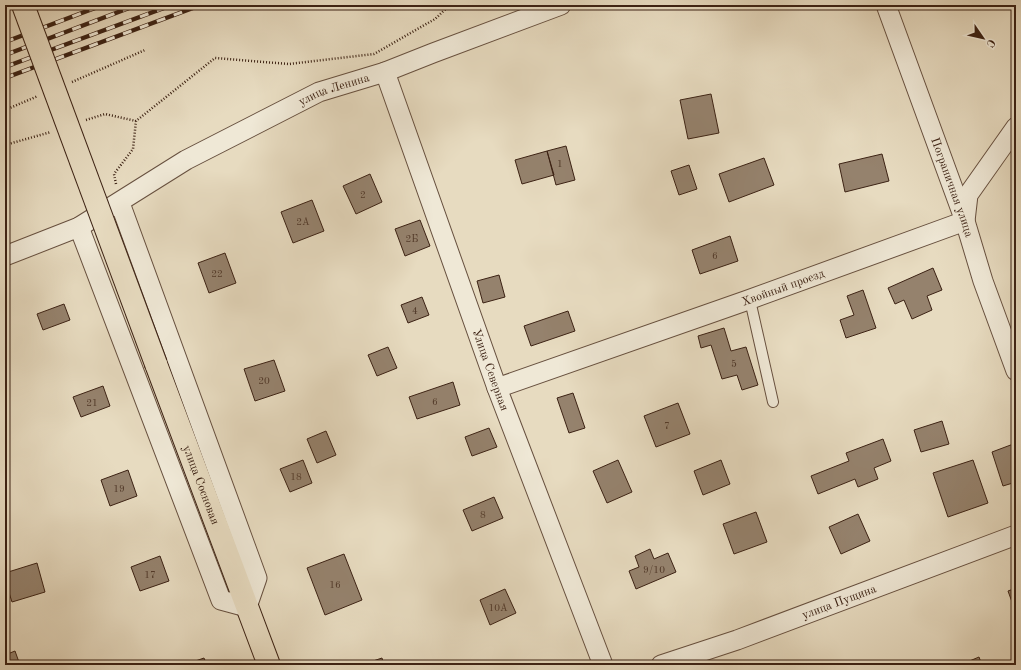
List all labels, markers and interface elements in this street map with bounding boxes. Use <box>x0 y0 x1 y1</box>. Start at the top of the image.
north arrow <box>963 18 1003 58</box>
text: С <box>983 37 997 49</box>
street label: улица Ленина <box>297 72 371 108</box>
street label: Пограничная улица <box>928 136 975 239</box>
house number: 1 <box>557 159 563 169</box>
house number: 2 <box>360 190 366 200</box>
house number: 2А <box>296 217 310 227</box>
house number: 2Б <box>406 234 418 244</box>
house number: 6 <box>712 251 718 261</box>
street label: Хвойный проезд <box>740 268 826 309</box>
house number: 22 <box>211 269 223 279</box>
house number: 4 <box>412 306 418 316</box>
street label: Улица Северная <box>470 328 510 413</box>
house number: 5 <box>731 359 737 369</box>
house number: 20 <box>258 376 270 386</box>
house number: 6 <box>432 397 438 407</box>
house number: 21 <box>86 398 98 408</box>
house number: 7 <box>664 421 670 431</box>
street label: улица Сосновая <box>180 444 221 526</box>
house number: 18 <box>290 472 302 482</box>
house number: 19 <box>113 484 125 494</box>
house number: 8 <box>480 510 486 520</box>
house number: 9/10 <box>643 565 665 575</box>
house number: 17 <box>144 570 156 580</box>
house number: 16 <box>329 580 341 590</box>
street label: улица Пущина <box>801 583 878 622</box>
house number: 10А <box>488 603 508 613</box>

